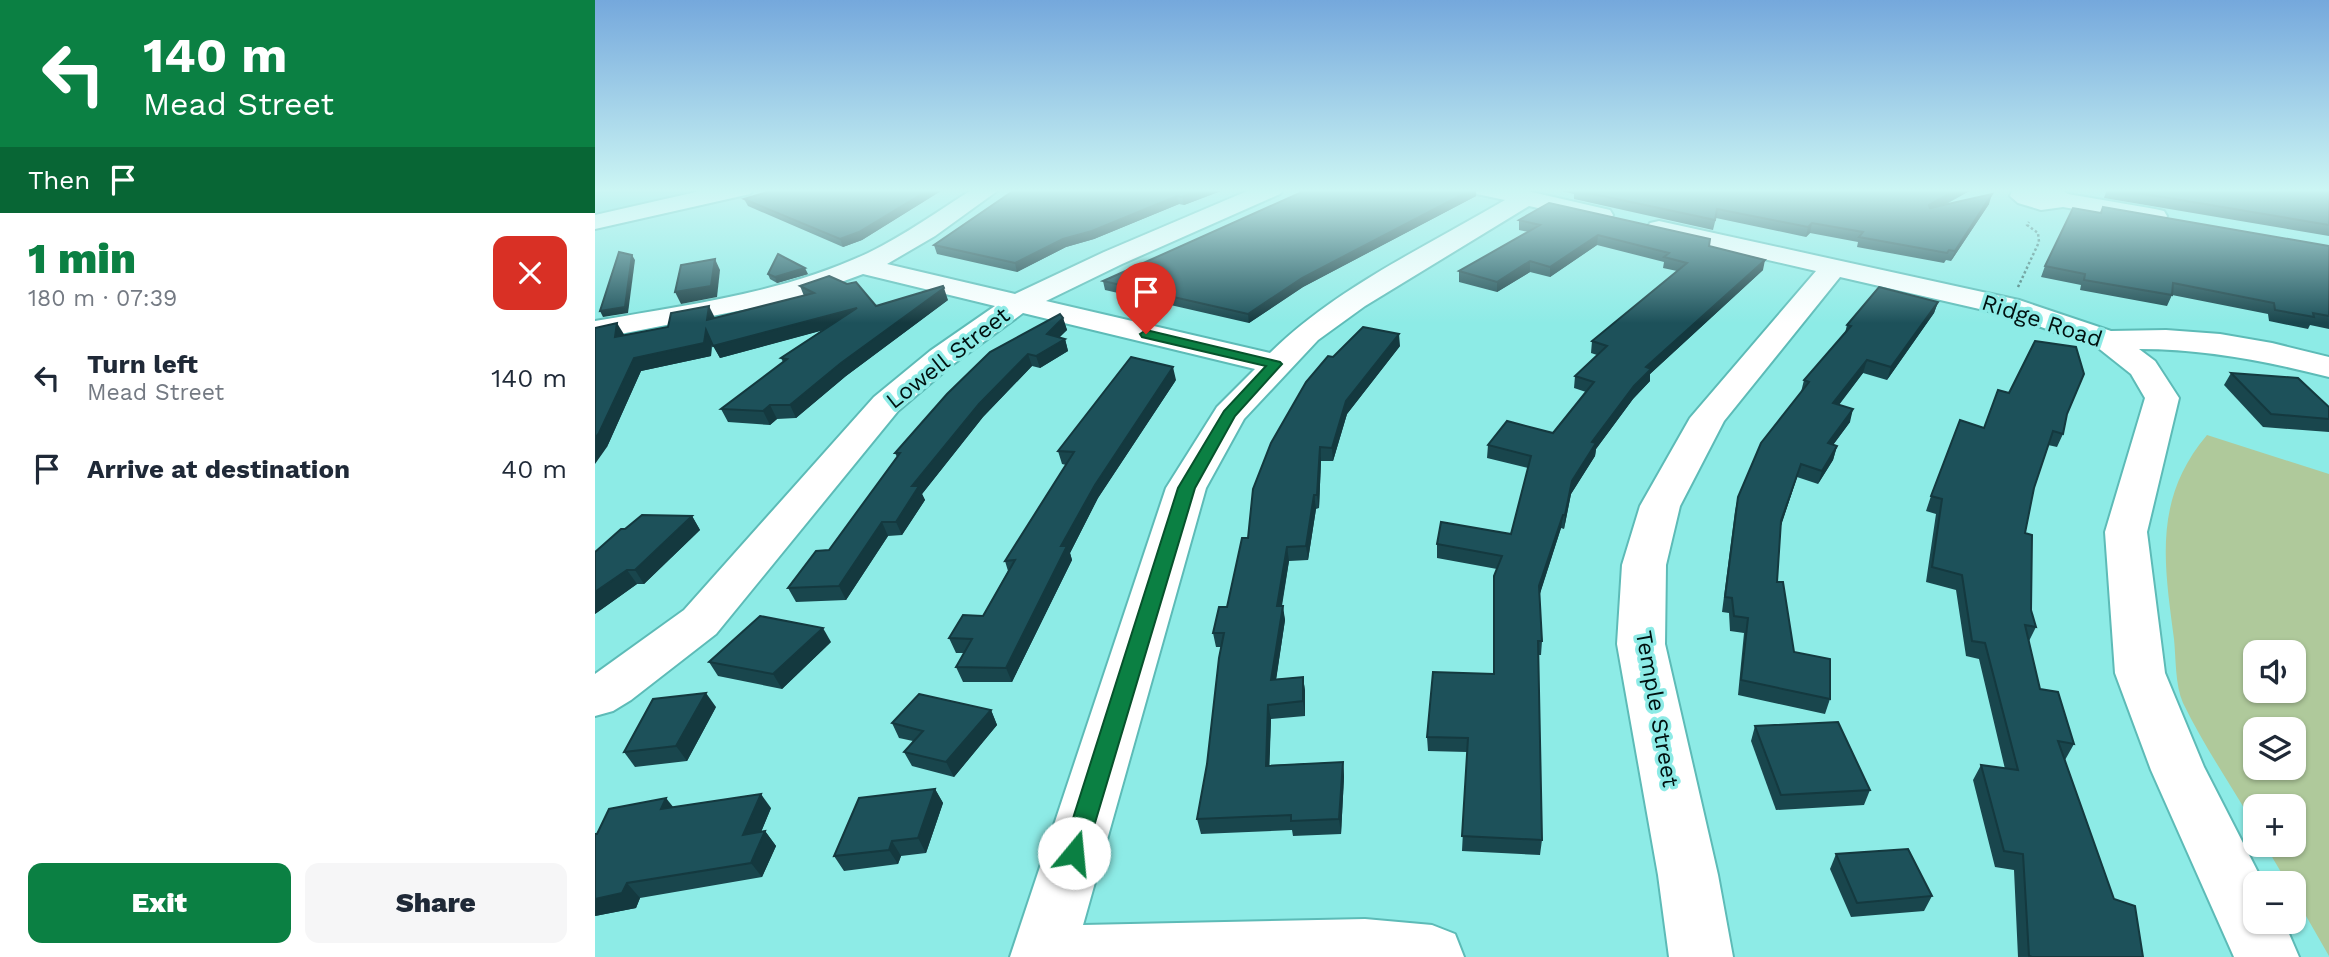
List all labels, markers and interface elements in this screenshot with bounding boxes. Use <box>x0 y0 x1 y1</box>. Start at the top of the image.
text: 140 m <box>143 26 287 84</box>
icon: left <box>28 28 119 119</box>
text: Mead Street <box>143 85 334 123</box>
icon: arrive <box>104 161 142 199</box>
text: Then <box>28 165 90 195</box>
text: 1 min <box>28 234 136 283</box>
button: close <box>493 236 567 310</box>
pin <box>1116 262 1176 334</box>
icon: arrive <box>1127 273 1165 311</box>
text: 180 m · 07:39 <box>28 285 177 312</box>
street label: Ridge Road <box>1978 289 2106 353</box>
street label: Lowell Street <box>881 301 1015 415</box>
text: Turn left <box>87 349 198 379</box>
icon: left <box>28 359 66 397</box>
text: 140 m <box>491 363 567 393</box>
text: Mead Street <box>87 379 224 406</box>
icon: arrive <box>28 450 66 488</box>
text: Arrive at destination <box>87 454 350 484</box>
text: 40 m <box>501 454 567 484</box>
street label: Temple Street <box>1630 629 1684 790</box>
map controls <box>2243 640 2306 934</box>
button: sound <box>2243 640 2306 703</box>
button: layers <box>2243 717 2306 780</box>
button: + <box>2243 794 2306 857</box>
position arrow <box>1037 816 1111 890</box>
button: Exit <box>28 863 291 943</box>
button: Share <box>305 863 567 943</box>
button: − <box>2243 871 2306 934</box>

